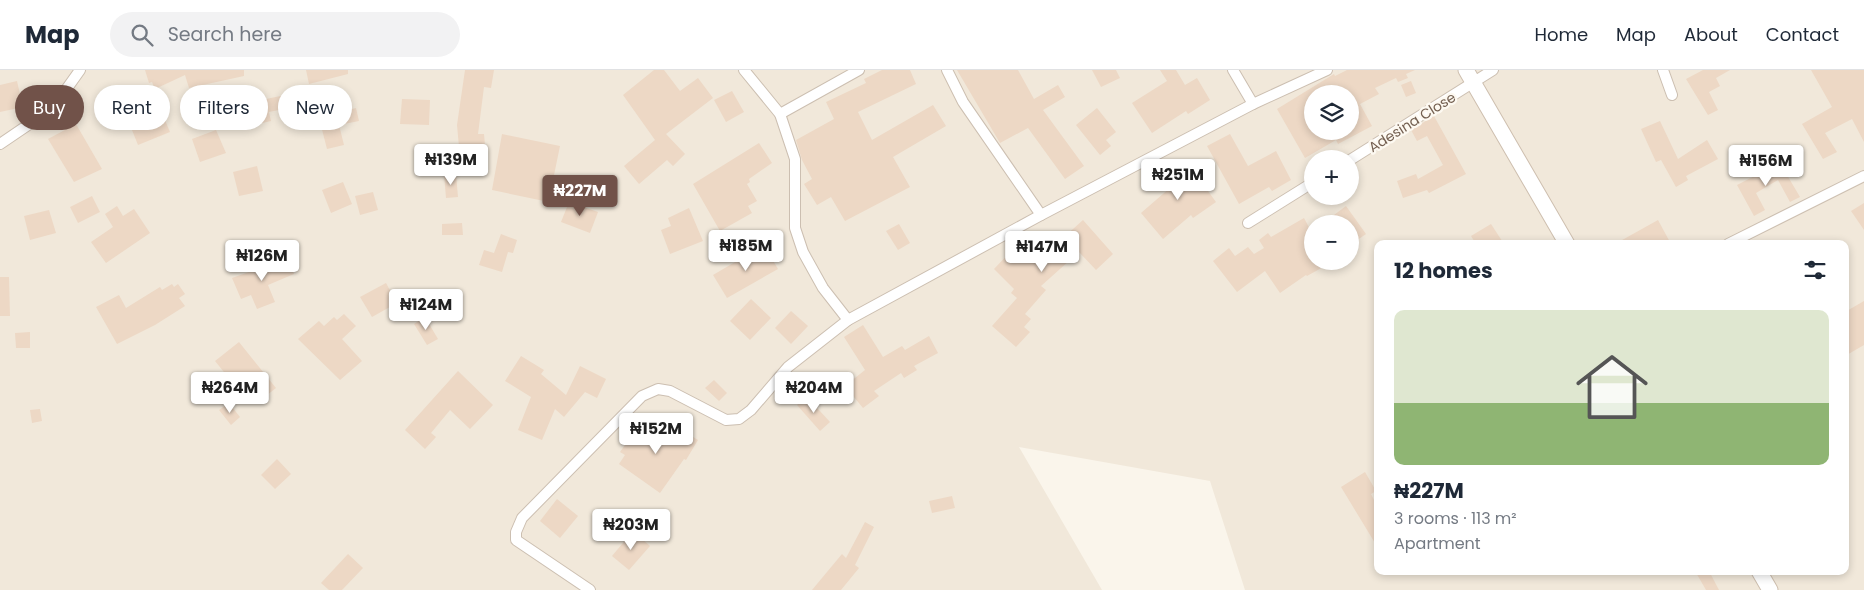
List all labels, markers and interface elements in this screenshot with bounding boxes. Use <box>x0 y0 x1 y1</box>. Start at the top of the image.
search box <box>110 12 460 57</box>
text: Map <box>25 18 80 51</box>
icon: search <box>128 21 156 49</box>
text: Search here <box>168 21 282 48</box>
text: Home <box>1534 22 1588 47</box>
text: Map <box>1616 22 1656 47</box>
text: About <box>1684 22 1738 47</box>
text: Contact <box>1766 22 1839 47</box>
chip: Buy <box>15 85 84 130</box>
chip: Rent <box>94 85 170 130</box>
chip: Filters <box>180 85 268 130</box>
chip: New <box>278 85 352 130</box>
map controls <box>1304 85 1359 270</box>
button: layers <box>1304 85 1359 140</box>
street label: Adesina Close <box>1364 87 1460 157</box>
pin: ₦139M <box>416 144 486 186</box>
pin: ₦156M <box>1731 144 1801 187</box>
text: ₦139M <box>425 148 477 171</box>
text: ₦156M <box>1740 149 1792 172</box>
button: + <box>1304 150 1359 205</box>
pin: ₦251M <box>1143 158 1213 201</box>
text: ₦251M <box>1152 163 1204 186</box>
pin: ₦227M <box>545 174 615 217</box>
text: ₦227M <box>553 179 607 202</box>
button: − <box>1304 215 1359 270</box>
pin: ₦185M <box>711 230 781 272</box>
pin: ₦147M <box>1007 230 1077 273</box>
text: ₦185M <box>719 234 773 257</box>
text: ₦147M <box>1016 235 1068 258</box>
pin: ₦126M <box>227 240 297 282</box>
text: ₦126M <box>236 244 288 267</box>
text: 12 homes <box>1394 256 1493 285</box>
icon: filters <box>1801 256 1829 284</box>
pin: ₦124M <box>391 288 461 331</box>
text: ₦124M <box>400 293 452 316</box>
icon: home <box>1567 342 1657 432</box>
pin: ₦264M <box>195 372 265 414</box>
pin: ₦204M <box>779 372 849 414</box>
text: ₦264M <box>202 376 258 399</box>
text: ₦204M <box>786 376 842 399</box>
pin: ₦152M <box>621 412 691 455</box>
text: ₦152M <box>630 417 682 440</box>
text: ₦227M <box>1394 476 1464 505</box>
text: 3 rooms · 113 m² <box>1394 507 1517 530</box>
pin: ₦203M <box>596 508 666 551</box>
text: ₦203M <box>603 513 659 536</box>
text: Apartment <box>1394 532 1481 555</box>

